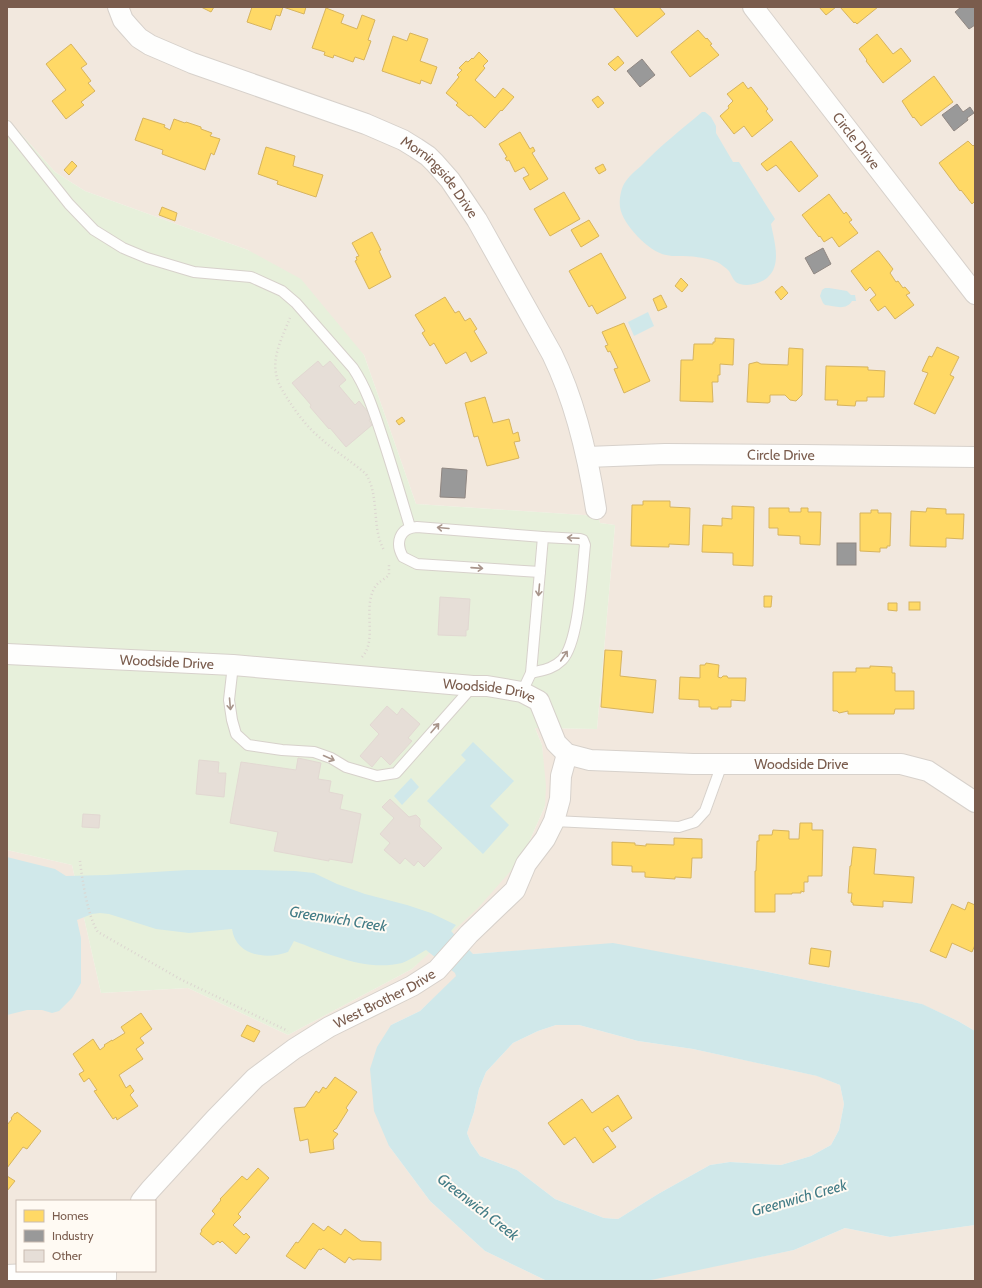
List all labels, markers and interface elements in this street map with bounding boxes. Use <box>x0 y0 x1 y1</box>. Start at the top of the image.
street label: Circle Drive <box>829 108 884 173</box>
street label: Morningside Drive <box>397 132 482 221</box>
street label: Circle Drive <box>747 446 815 464</box>
one-way arrow <box>437 525 450 532</box>
one-way arrow <box>567 535 580 542</box>
one-way arrow <box>470 565 483 572</box>
one-way arrow <box>535 583 542 596</box>
street label: Woodside Drive <box>119 650 214 673</box>
one-way arrow <box>560 650 568 661</box>
street label: Woodside Drive <box>442 674 539 707</box>
one-way arrow <box>227 697 234 710</box>
one-way arrow <box>431 723 440 733</box>
one-way arrow <box>323 755 335 762</box>
street label: Woodside Drive <box>754 755 848 773</box>
water label: Greenwich Creek <box>288 902 388 936</box>
street label: West Brother Drive <box>331 964 439 1032</box>
water label: Greenwich Creek <box>434 1170 523 1245</box>
water label: Greenwich Creek <box>749 1176 849 1220</box>
legend <box>16 1200 156 1272</box>
text: Homes <box>52 1208 89 1223</box>
text: Industry <box>52 1228 93 1243</box>
text: Other <box>52 1248 82 1263</box>

